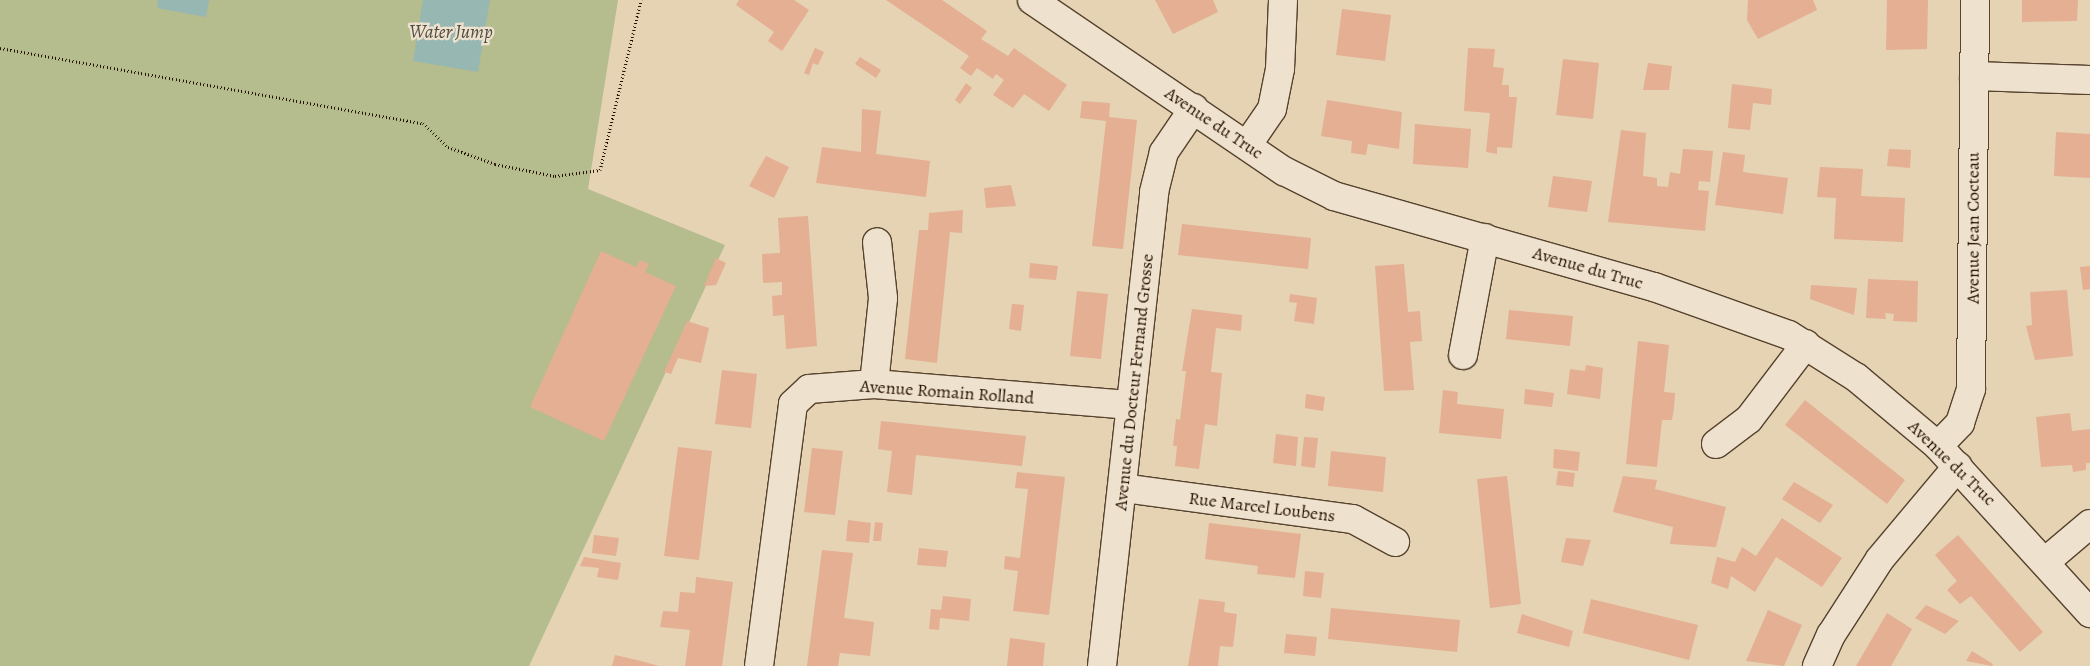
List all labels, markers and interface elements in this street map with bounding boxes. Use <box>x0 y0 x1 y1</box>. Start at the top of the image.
water label: Water Jump <box>409 22 493 44</box>
street label: Avenue du Truc <box>1161 82 1267 164</box>
street label: Avenue Jean Cocteau <box>1962 152 1984 304</box>
street label: Avenue du Truc <box>1530 242 1646 294</box>
street label: Avenue du Docteur Fernand Grosse <box>1110 253 1158 511</box>
street label: Avenue Romain Rolland <box>859 375 1035 409</box>
street label: Avenue du Truc <box>1904 416 2000 510</box>
street label: Rue Marcel Loubens <box>1187 487 1337 527</box>

